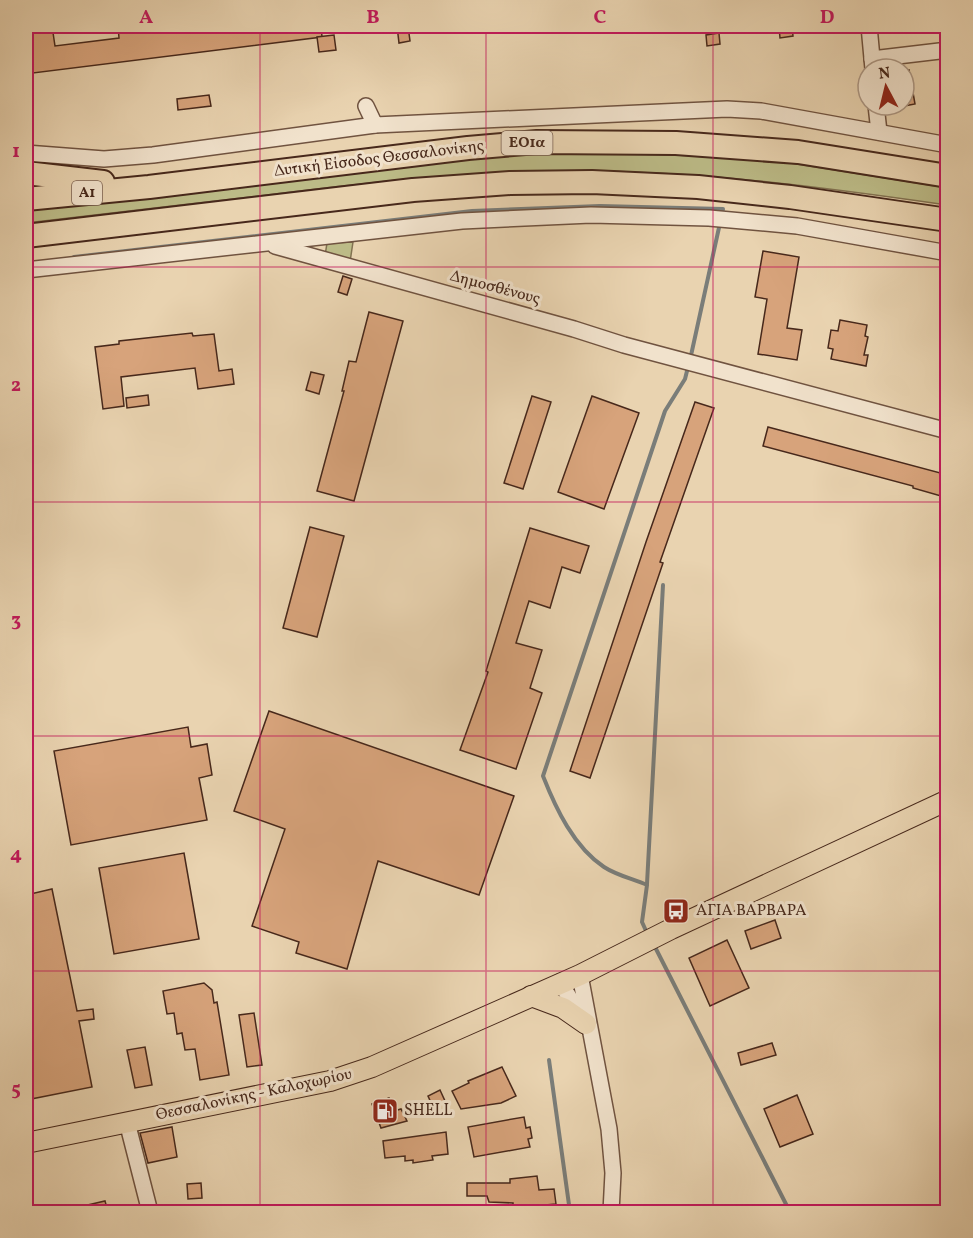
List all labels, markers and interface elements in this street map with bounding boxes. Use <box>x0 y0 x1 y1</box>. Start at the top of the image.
text: A <box>139 4 153 32</box>
text: B <box>366 4 380 32</box>
text: C <box>594 4 607 32</box>
text: D <box>820 4 834 32</box>
north arrow <box>856 57 916 117</box>
text: N <box>877 62 892 86</box>
road number: ΕΟ1α <box>502 131 552 155</box>
street label: Δυτική Είσοδος Θεσσαλονίκης <box>273 135 485 183</box>
text: 1 <box>12 138 20 166</box>
road number: Α1 <box>72 181 102 205</box>
street label: Δημοσθένους <box>447 265 543 311</box>
text: 2 <box>11 372 21 400</box>
text: 3 <box>11 607 21 635</box>
text: 4 <box>10 841 22 869</box>
bus stop icon: ΑΓΙΑ ΒΑΡΒΑΡΑ <box>661 896 691 926</box>
place label: ΑΓΙΑ ΒΑΡΒΑΡΑ <box>696 900 807 922</box>
street label: Θεσσαλονίκης - Καλοχωρίου <box>154 1063 354 1127</box>
text: 5 <box>11 1076 21 1104</box>
fuel station icon: SHELL <box>370 1096 400 1126</box>
place label: SHELL <box>404 1100 452 1122</box>

